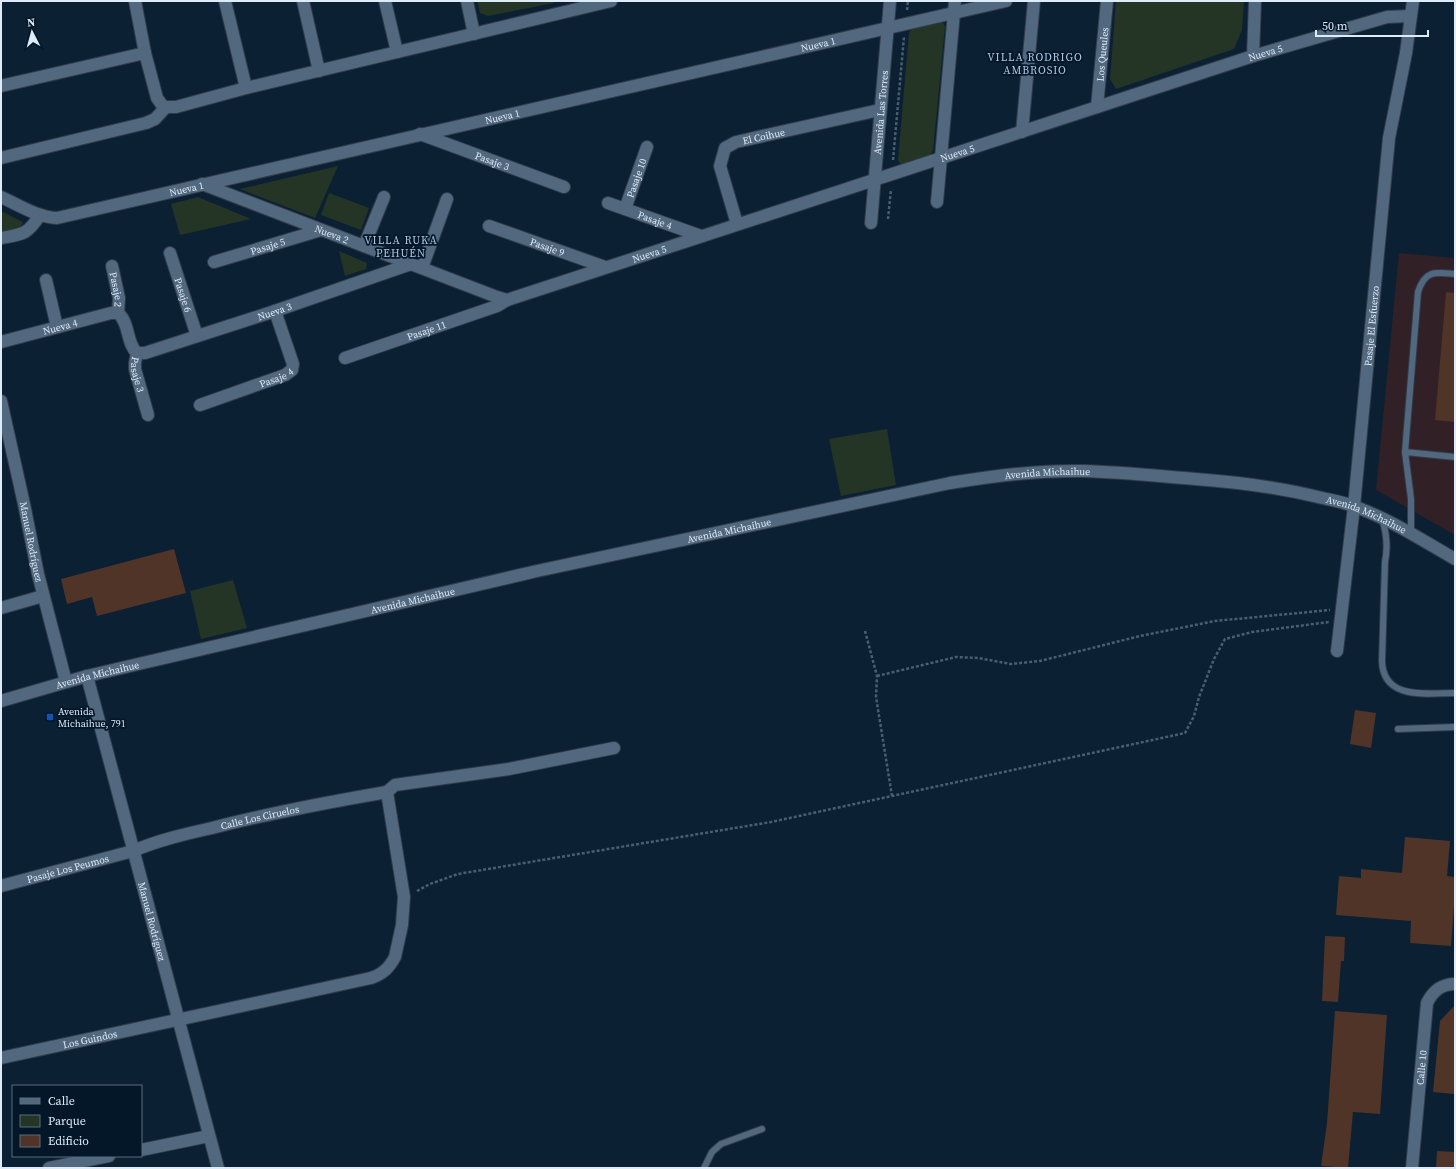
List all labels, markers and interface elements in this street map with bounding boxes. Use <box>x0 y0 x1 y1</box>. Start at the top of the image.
north arrow <box>12 12 52 52</box>
scale bar <box>1316 12 1428 38</box>
text: N <box>26 15 36 30</box>
text: 50 m <box>1322 18 1348 34</box>
street label: Los Queules <box>1093 27 1111 82</box>
street label: Nueva 1 <box>800 34 837 55</box>
street label: Nueva 5 <box>1247 42 1284 64</box>
district label: VILLA RODRIGO AMBROSIO <box>987 50 1083 78</box>
street label: Avenida Las Torres <box>871 70 891 155</box>
street label: Nueva 1 <box>484 106 521 127</box>
street label: El Coihue <box>741 125 786 147</box>
street label: Nueva 5 <box>939 142 976 165</box>
street label: Pasaje 3 <box>473 149 511 173</box>
street label: Pasaje 10 <box>624 157 649 199</box>
street label: Nueva 1 <box>168 179 205 199</box>
street label: Pasaje 4 <box>636 208 674 232</box>
street label: Nueva 2 <box>313 222 350 247</box>
district label: VILLA RUKA PEHUÉN <box>364 233 438 261</box>
street label: Pasaje 5 <box>249 235 287 258</box>
street label: Pasaje 9 <box>528 235 566 259</box>
street label: Nueva 5 <box>631 242 668 266</box>
street label: Pasaje 2 <box>106 271 125 307</box>
street label: Pasaje 6 <box>171 276 195 314</box>
street label: Pasaje El Esfuerzo <box>1361 284 1382 367</box>
street label: Nueva 3 <box>256 300 293 323</box>
street label: Nueva 4 <box>41 316 79 338</box>
street label: Pasaje 11 <box>405 318 448 343</box>
street label: Pasaje 3 <box>128 356 147 394</box>
street label: Pasaje 4 <box>258 365 296 391</box>
street label: Avenida Michaihue <box>1004 465 1090 482</box>
street label: Avenida Michaihue <box>1325 493 1409 537</box>
street label: Manuel Rodríguez <box>17 501 46 584</box>
street label: Avenida Michaihue <box>686 515 772 546</box>
street label: Avenida Michaihue <box>370 584 456 617</box>
street label: Avenida Michaihue <box>54 658 141 692</box>
place label: Avenida Michaihue, 791 <box>58 705 126 730</box>
marker: Avenida Michaihue, 791 <box>45 712 55 722</box>
street label: Calle Los Ciruelos <box>219 802 300 833</box>
street label: Pasaje Los Peumos <box>25 852 110 886</box>
street label: Manuel Rodríguez <box>135 881 169 963</box>
street label: Los Guindos <box>62 1027 118 1051</box>
street label: Calle 10 <box>1414 1050 1430 1085</box>
legend <box>12 1085 142 1157</box>
text: Calle <box>48 1093 75 1109</box>
text: Parque <box>48 1113 86 1129</box>
text: Edificio <box>48 1133 89 1149</box>

